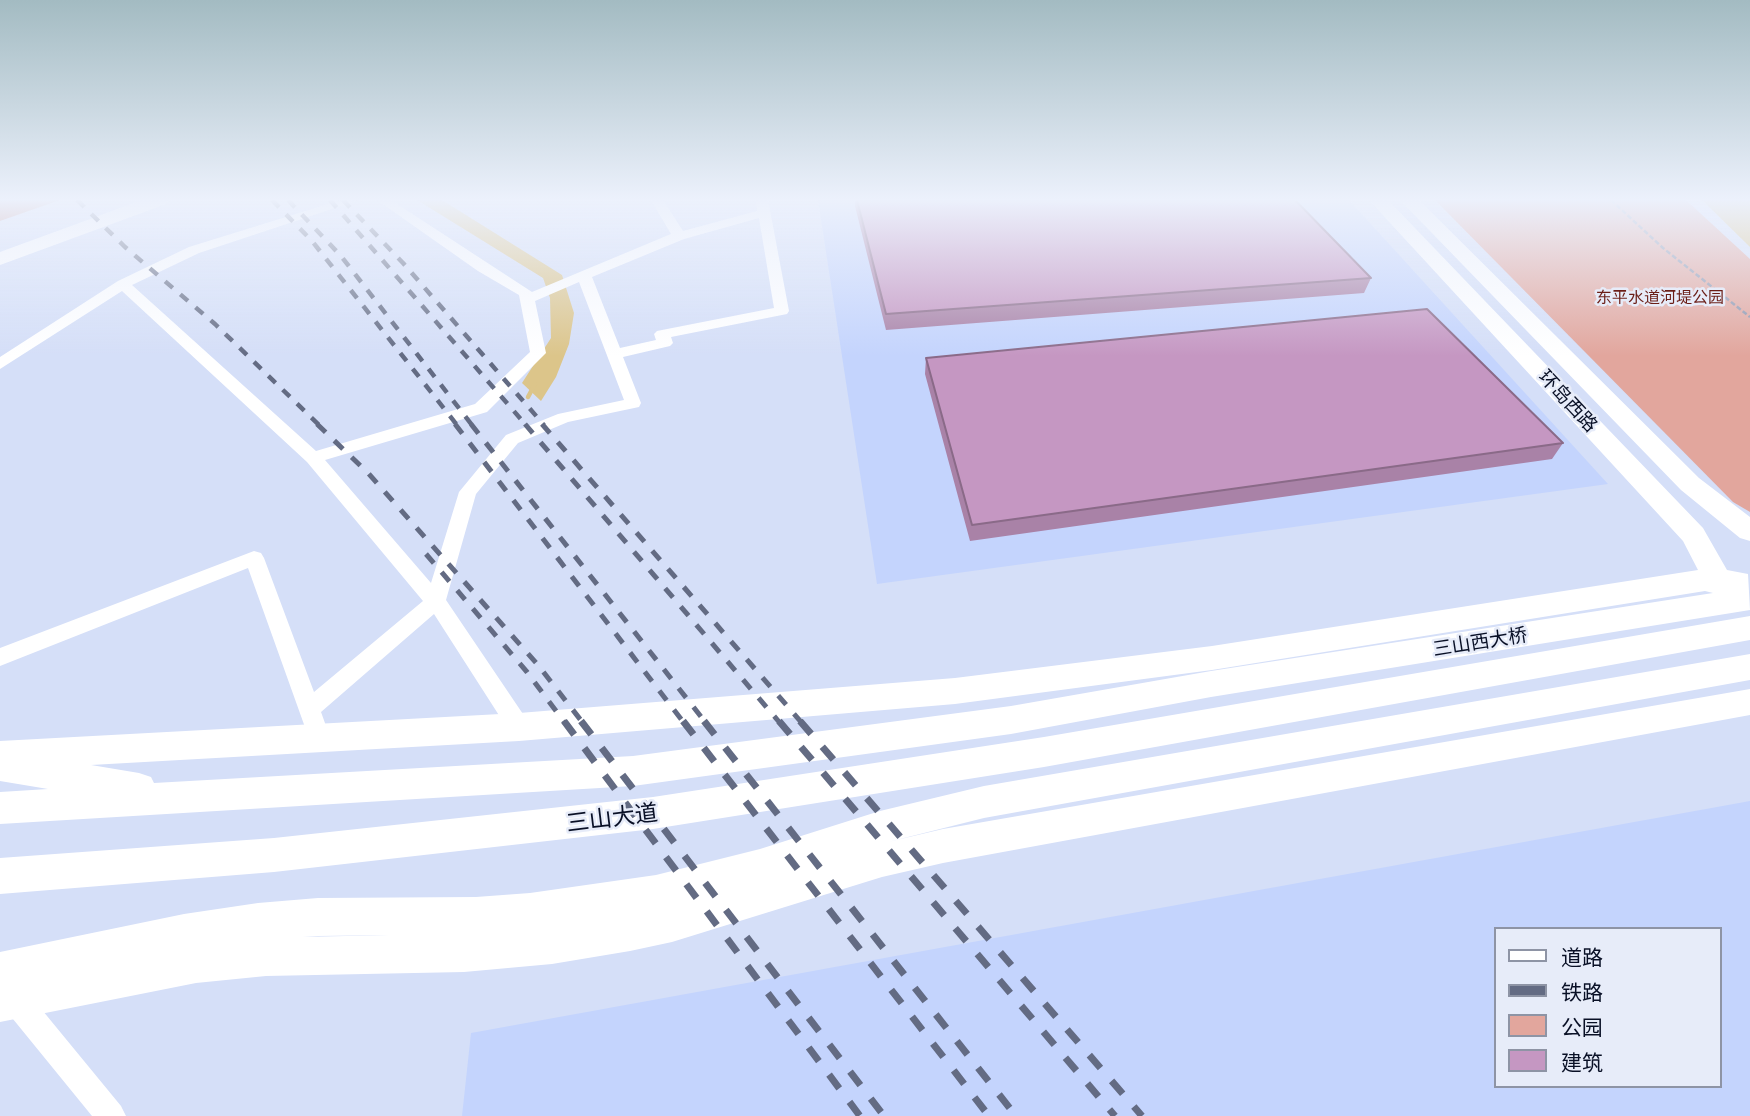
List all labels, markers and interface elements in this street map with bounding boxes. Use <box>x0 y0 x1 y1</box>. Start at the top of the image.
park label: 东平水道河堤公园 <box>1596 288 1724 308</box>
street label: 环岛西路 <box>1534 365 1602 437</box>
street label: 三山西大桥 <box>1431 623 1529 661</box>
street label: 三山大道 <box>565 799 659 837</box>
legend <box>1494 927 1722 1088</box>
text: 道路 <box>1561 944 1603 969</box>
text: 铁路 <box>1561 979 1603 1004</box>
text: 公园 <box>1561 1014 1603 1039</box>
text: 建筑 <box>1561 1049 1603 1074</box>

